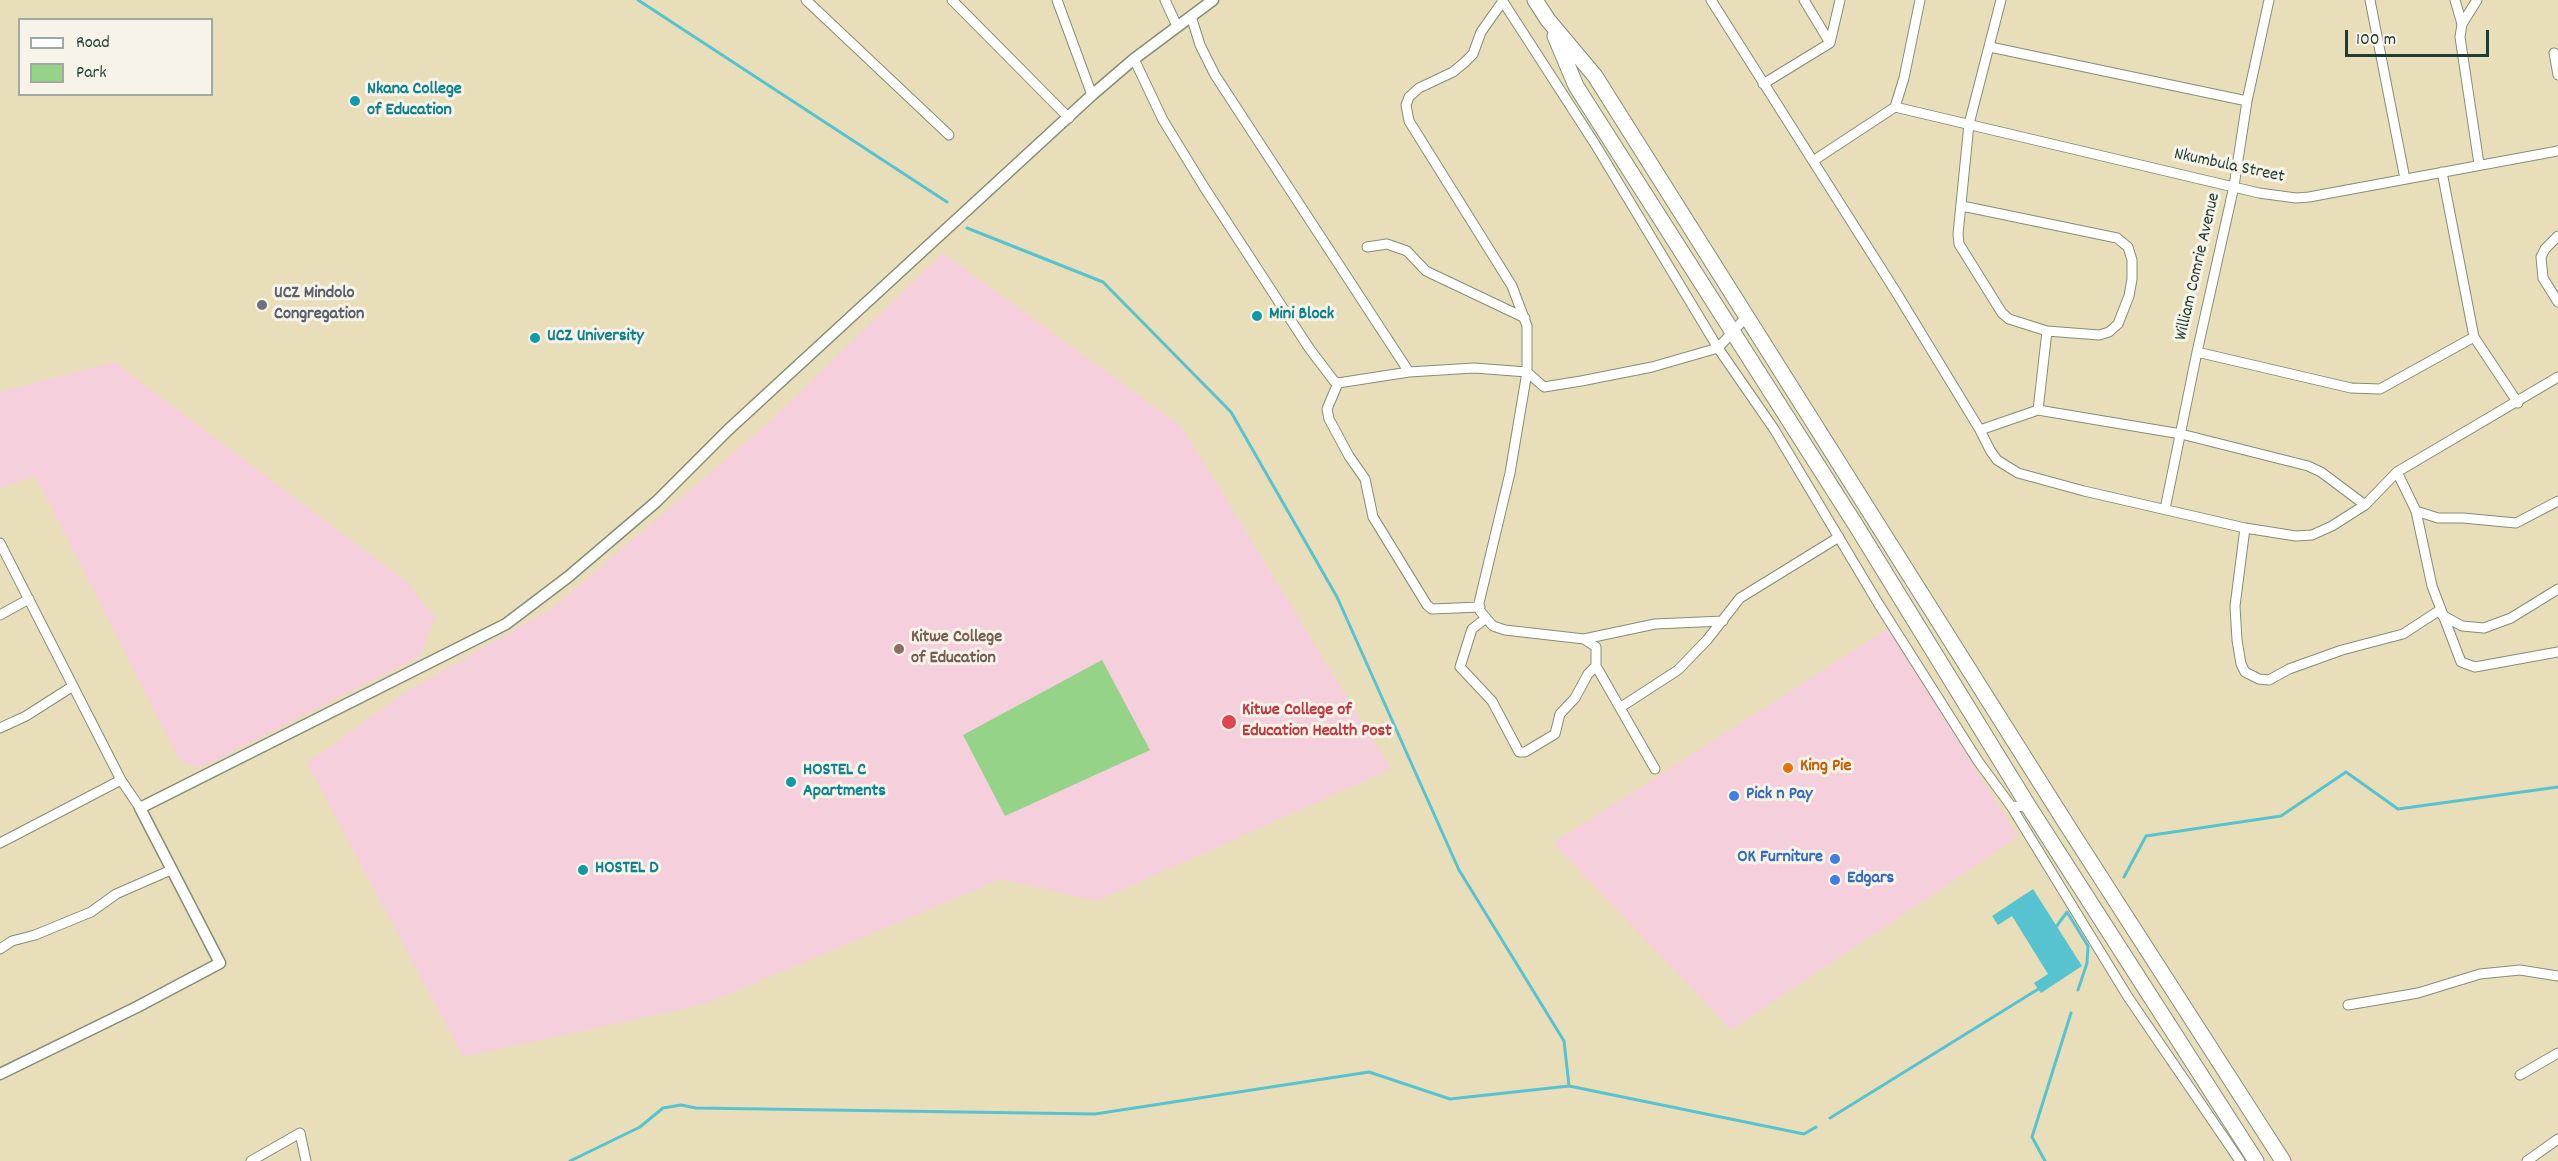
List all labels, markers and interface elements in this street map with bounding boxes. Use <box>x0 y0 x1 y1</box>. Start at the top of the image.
legend <box>18 18 213 96</box>
scale bar <box>2348 18 2492 56</box>
text: 100 m <box>2356 28 2396 53</box>
text: Road <box>76 31 110 56</box>
text: Park <box>76 61 107 86</box>
place label: Nkana College of Education <box>367 80 462 122</box>
marker: Nkana College of Education <box>348 94 362 108</box>
street label: Nkumbula Street <box>2172 145 2286 189</box>
street label: William Comrie Avenue <box>2171 191 2227 343</box>
place label: UCZ Mindolo Congregation <box>274 284 364 326</box>
marker: UCZ Mindolo Congregation <box>255 298 269 312</box>
place label: Mini Block <box>1269 305 1334 327</box>
marker: Mini Block <box>1250 309 1264 323</box>
place label: UCZ University <box>547 327 644 349</box>
marker: UCZ University <box>528 331 542 345</box>
place label: Kitwe College of Education <box>911 628 1002 670</box>
marker: Kitwe College of Education <box>892 642 906 656</box>
place label: Kitwe College of Education Health Post <box>1242 701 1392 744</box>
marker: Kitwe College of Education Health Post <box>1220 713 1238 731</box>
place label: King Pie <box>1800 757 1851 779</box>
place label: HOSTEL C Apartments <box>803 761 886 804</box>
marker: King Pie <box>1781 761 1795 775</box>
marker: HOSTEL C Apartments <box>784 775 798 789</box>
place label: Pick n Pay <box>1746 785 1813 807</box>
marker: Pick n Pay <box>1727 789 1741 803</box>
place label: OK Furniture <box>1737 848 1823 870</box>
marker: OK Furniture <box>1828 852 1842 866</box>
place label: HOSTEL D <box>595 859 659 881</box>
marker: HOSTEL D <box>576 863 590 877</box>
place label: Edgars <box>1847 869 1894 891</box>
marker: Edgars <box>1828 873 1842 887</box>

